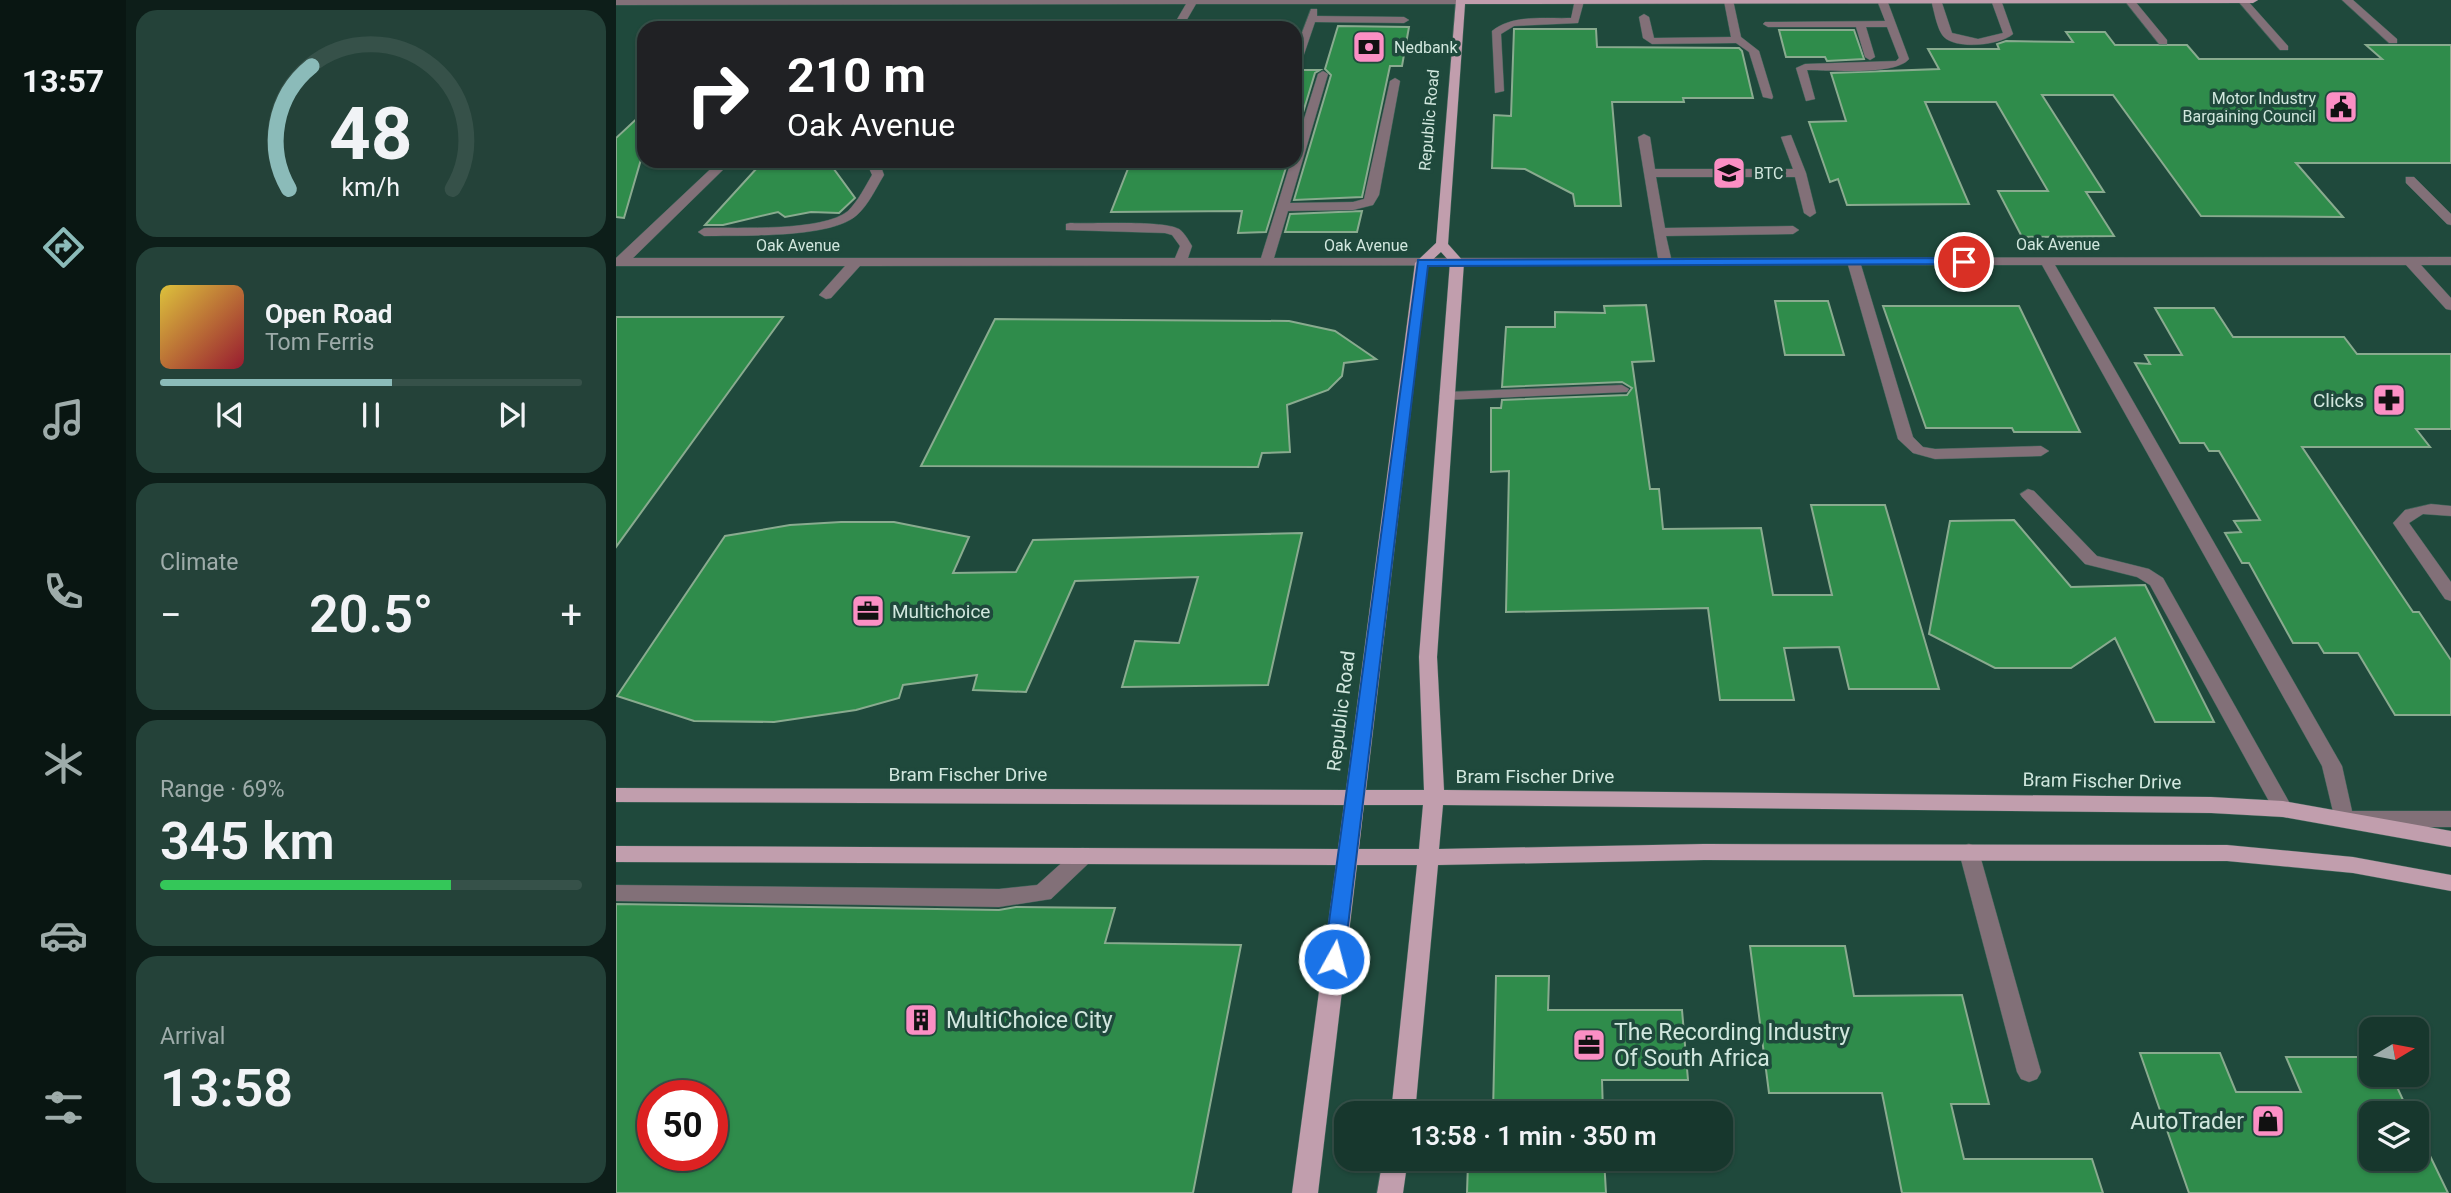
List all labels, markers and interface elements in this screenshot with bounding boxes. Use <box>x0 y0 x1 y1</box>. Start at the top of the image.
bank icon: Nedbank <box>1350 28 1388 66</box>
place label: Nedbank <box>1394 38 1458 57</box>
text: 210 m <box>787 47 926 104</box>
icon: right <box>672 49 763 140</box>
text: 13:57 <box>22 62 104 100</box>
street label: Republic Road <box>1415 68 1443 172</box>
public building icon: Motor Industry Bargaining Council <box>2322 88 2360 126</box>
place label: Motor Industry Bargaining Council <box>2183 89 2316 126</box>
text: 48 <box>329 92 413 178</box>
text: Oak Avenue <box>787 106 955 144</box>
school or university icon: BTC <box>1710 154 1748 192</box>
place label: BTC <box>1754 164 1784 183</box>
text: km/h <box>342 173 400 202</box>
icon: directions <box>39 223 88 272</box>
pin <box>1934 232 1994 292</box>
street label: Oak Avenue <box>2016 235 2100 254</box>
street label: Oak Avenue <box>756 236 840 255</box>
street label: Oak Avenue <box>1324 236 1408 255</box>
icon: arrive <box>1945 243 1983 281</box>
text: Open Road <box>265 299 393 329</box>
text: Tom Ferris <box>265 329 374 356</box>
pharmacy icon: Clicks <box>2370 381 2408 419</box>
place label: Clicks <box>2313 389 2364 412</box>
icon: music <box>39 395 88 444</box>
icon: previous <box>211 396 249 434</box>
icon: pause <box>352 396 390 434</box>
icon: next <box>493 396 531 434</box>
text: Climate <box>160 549 239 576</box>
icon: phone <box>39 567 88 616</box>
text: 20.5° <box>309 584 433 645</box>
office icon: Multichoice <box>849 592 887 630</box>
text: − <box>160 593 182 637</box>
text: + <box>560 593 582 637</box>
place label: Multichoice <box>892 600 990 623</box>
street label: Republic Road <box>1322 650 1360 772</box>
icon: climate <box>39 739 88 788</box>
street label: Bram Fischer Drive <box>889 763 1047 786</box>
street label: Bram Fischer Drive <box>1456 765 1614 788</box>
street label: Bram Fischer Drive <box>2022 768 2182 794</box>
text: Range · 69% <box>160 776 285 803</box>
text: 345 km <box>160 811 335 872</box>
icon: car <box>39 911 88 960</box>
position arrow <box>1297 922 1371 996</box>
building icon: MultiChoice City <box>902 1001 940 1039</box>
place label: MultiChoice City <box>946 1007 1113 1034</box>
north arrow <box>2359 1017 2429 1087</box>
map controls <box>2359 1017 2429 1171</box>
place label: The Recording Industry Of South Africa <box>1614 1019 1850 1072</box>
text: Arrival <box>160 1023 225 1050</box>
office icon: The Recording Industry Of South Africa <box>1570 1026 1608 1064</box>
text: 13:58 <box>160 1058 293 1119</box>
speed limit sign: 50 <box>637 1080 728 1171</box>
icon: filters <box>39 1083 88 1132</box>
button: layers <box>2359 1101 2429 1171</box>
shop icon: AutoTrader <box>2249 1102 2287 1140</box>
place label: AutoTrader <box>2130 1108 2244 1135</box>
text: 13:58 · 1 min · 350 m <box>1410 1121 1657 1151</box>

